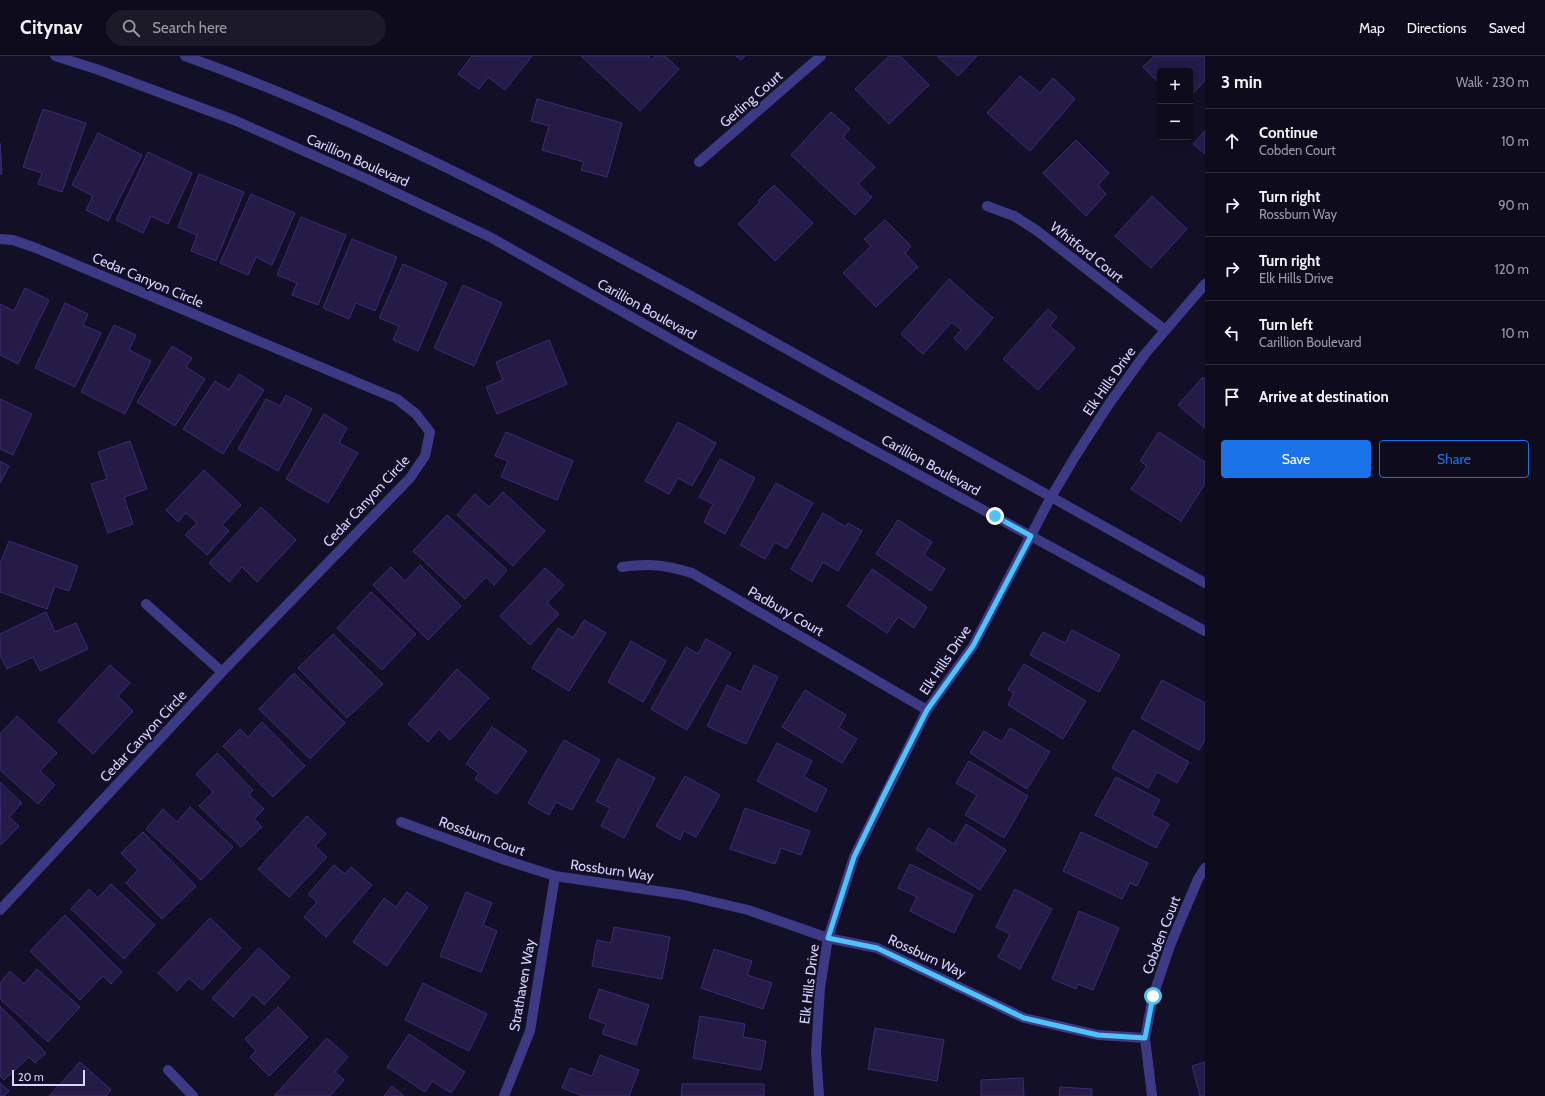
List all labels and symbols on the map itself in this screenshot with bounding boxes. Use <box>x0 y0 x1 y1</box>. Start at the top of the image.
street label: Gerling Court <box>716 67 786 131</box>
street label: Carillion Boulevard <box>304 129 412 191</box>
street label: Whitford Court <box>1047 218 1128 287</box>
street label: Cedar Canyon Circle <box>90 248 206 312</box>
street label: Carillion Boulevard <box>594 274 700 344</box>
street label: Elk Hills Drive <box>1079 343 1139 419</box>
street label: Carillion Boulevard <box>878 430 984 500</box>
street label: Cedar Canyon Circle <box>319 451 413 551</box>
route end <box>986 507 1004 525</box>
street label: Padbury Court <box>745 582 827 640</box>
street label: Elk Hills Drive <box>915 622 975 698</box>
street label: Cedar Canyon Circle <box>96 686 190 786</box>
street label: Rossburn Court <box>436 812 528 860</box>
street label: Rossburn Way <box>569 855 655 885</box>
street label: Cobden Court <box>1138 893 1184 977</box>
street label: Rossburn Way <box>885 930 969 982</box>
street label: Strathaven Way <box>505 937 539 1033</box>
street label: Elk Hills Drive <box>795 943 823 1025</box>
route start <box>1144 987 1162 1005</box>
scale bar <box>12 1068 85 1087</box>

